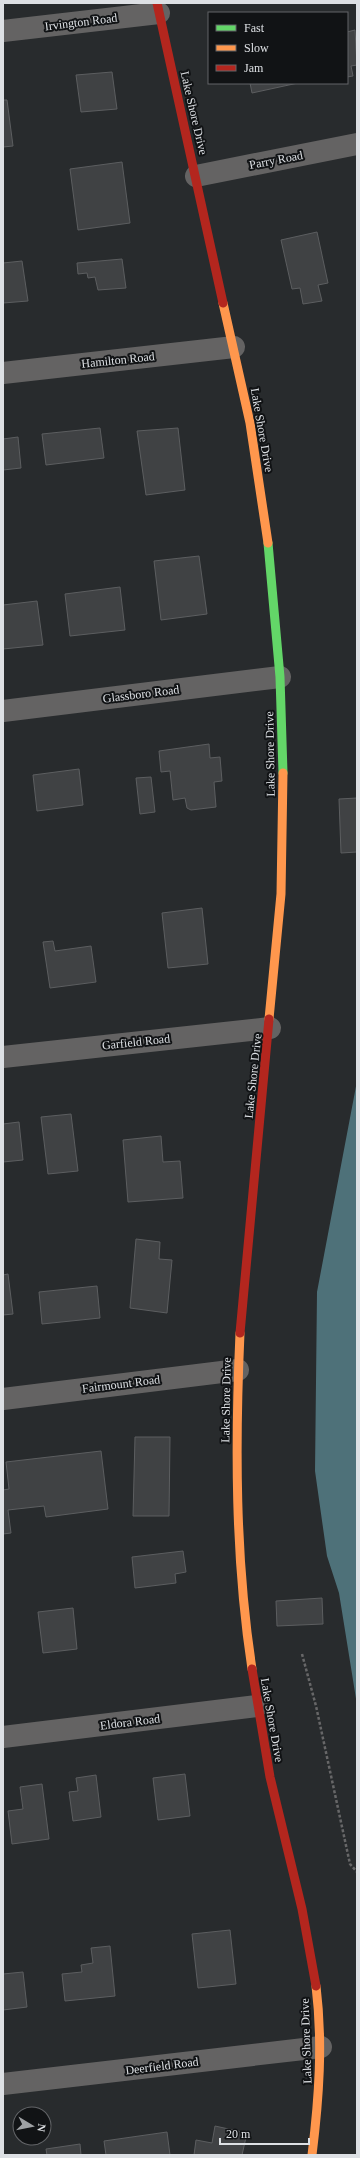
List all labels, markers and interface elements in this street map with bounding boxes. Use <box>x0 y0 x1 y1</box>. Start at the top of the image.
street label: Irvington Road <box>44 11 118 33</box>
legend <box>208 12 348 84</box>
text: Fast <box>244 21 265 35</box>
text: Slow <box>244 41 269 55</box>
text: Jam <box>244 61 264 75</box>
street label: Lake Shore Drive <box>178 70 210 156</box>
street label: Parry Road <box>248 148 304 172</box>
street label: Hamilton Road <box>81 349 155 371</box>
street label: Lake Shore Drive <box>248 387 276 473</box>
street label: Glassboro Road <box>102 682 180 706</box>
street label: Lake Shore Drive <box>262 711 278 797</box>
street label: Garfield Road <box>101 1031 171 1053</box>
street label: Lake Shore Drive <box>242 1033 264 1119</box>
street label: Lake Shore Drive <box>218 1357 234 1443</box>
street label: Fairmount Road <box>81 1372 161 1396</box>
street label: Lake Shore Drive <box>258 1677 286 1763</box>
street label: Eldora Road <box>99 1711 161 1733</box>
street label: Lake Shore Drive <box>298 1998 314 2084</box>
street label: Deerfield Road <box>125 2055 199 2077</box>
north arrow <box>12 2106 52 2146</box>
scale bar <box>220 2120 309 2146</box>
text: N <box>35 2123 48 2133</box>
text: 20 m <box>226 2127 251 2141</box>

